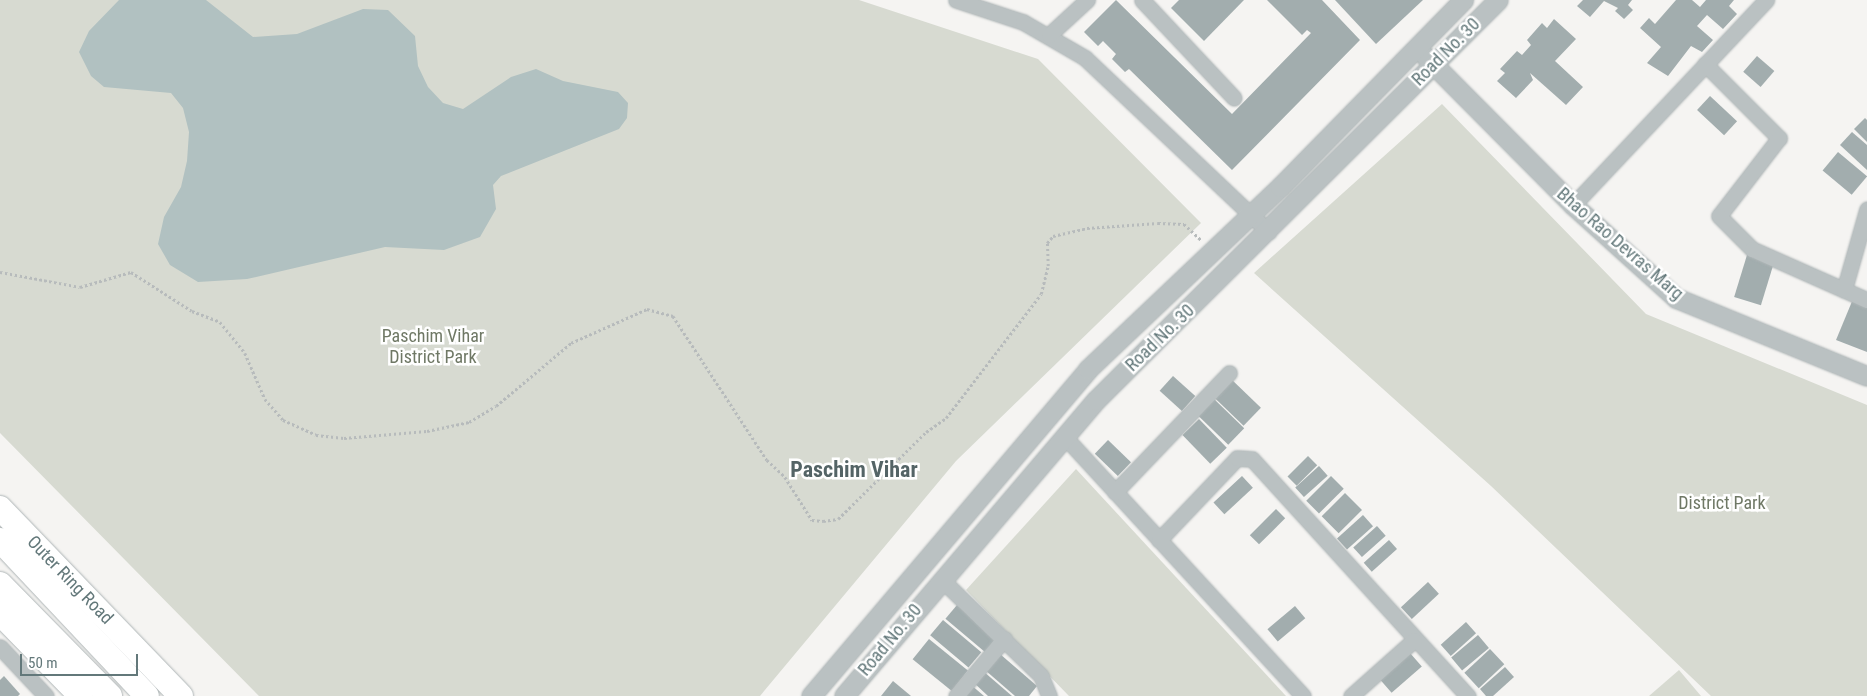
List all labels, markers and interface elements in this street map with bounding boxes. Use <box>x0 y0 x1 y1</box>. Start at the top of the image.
street label: Road No. 30 <box>1408 14 1484 90</box>
street label: Bhao Rao Devras Marg <box>1552 183 1688 305</box>
street label: Road No. 30 <box>1121 300 1199 376</box>
park label: Paschim Vihar District Park <box>382 326 484 368</box>
district label: Paschim Vihar <box>790 457 918 483</box>
park label: District Park <box>1678 492 1766 514</box>
street label: Outer Ring Road <box>22 531 118 629</box>
street label: Road No. 30 <box>854 600 926 680</box>
scale bar <box>22 644 140 676</box>
text: 50 m <box>28 654 58 672</box>

